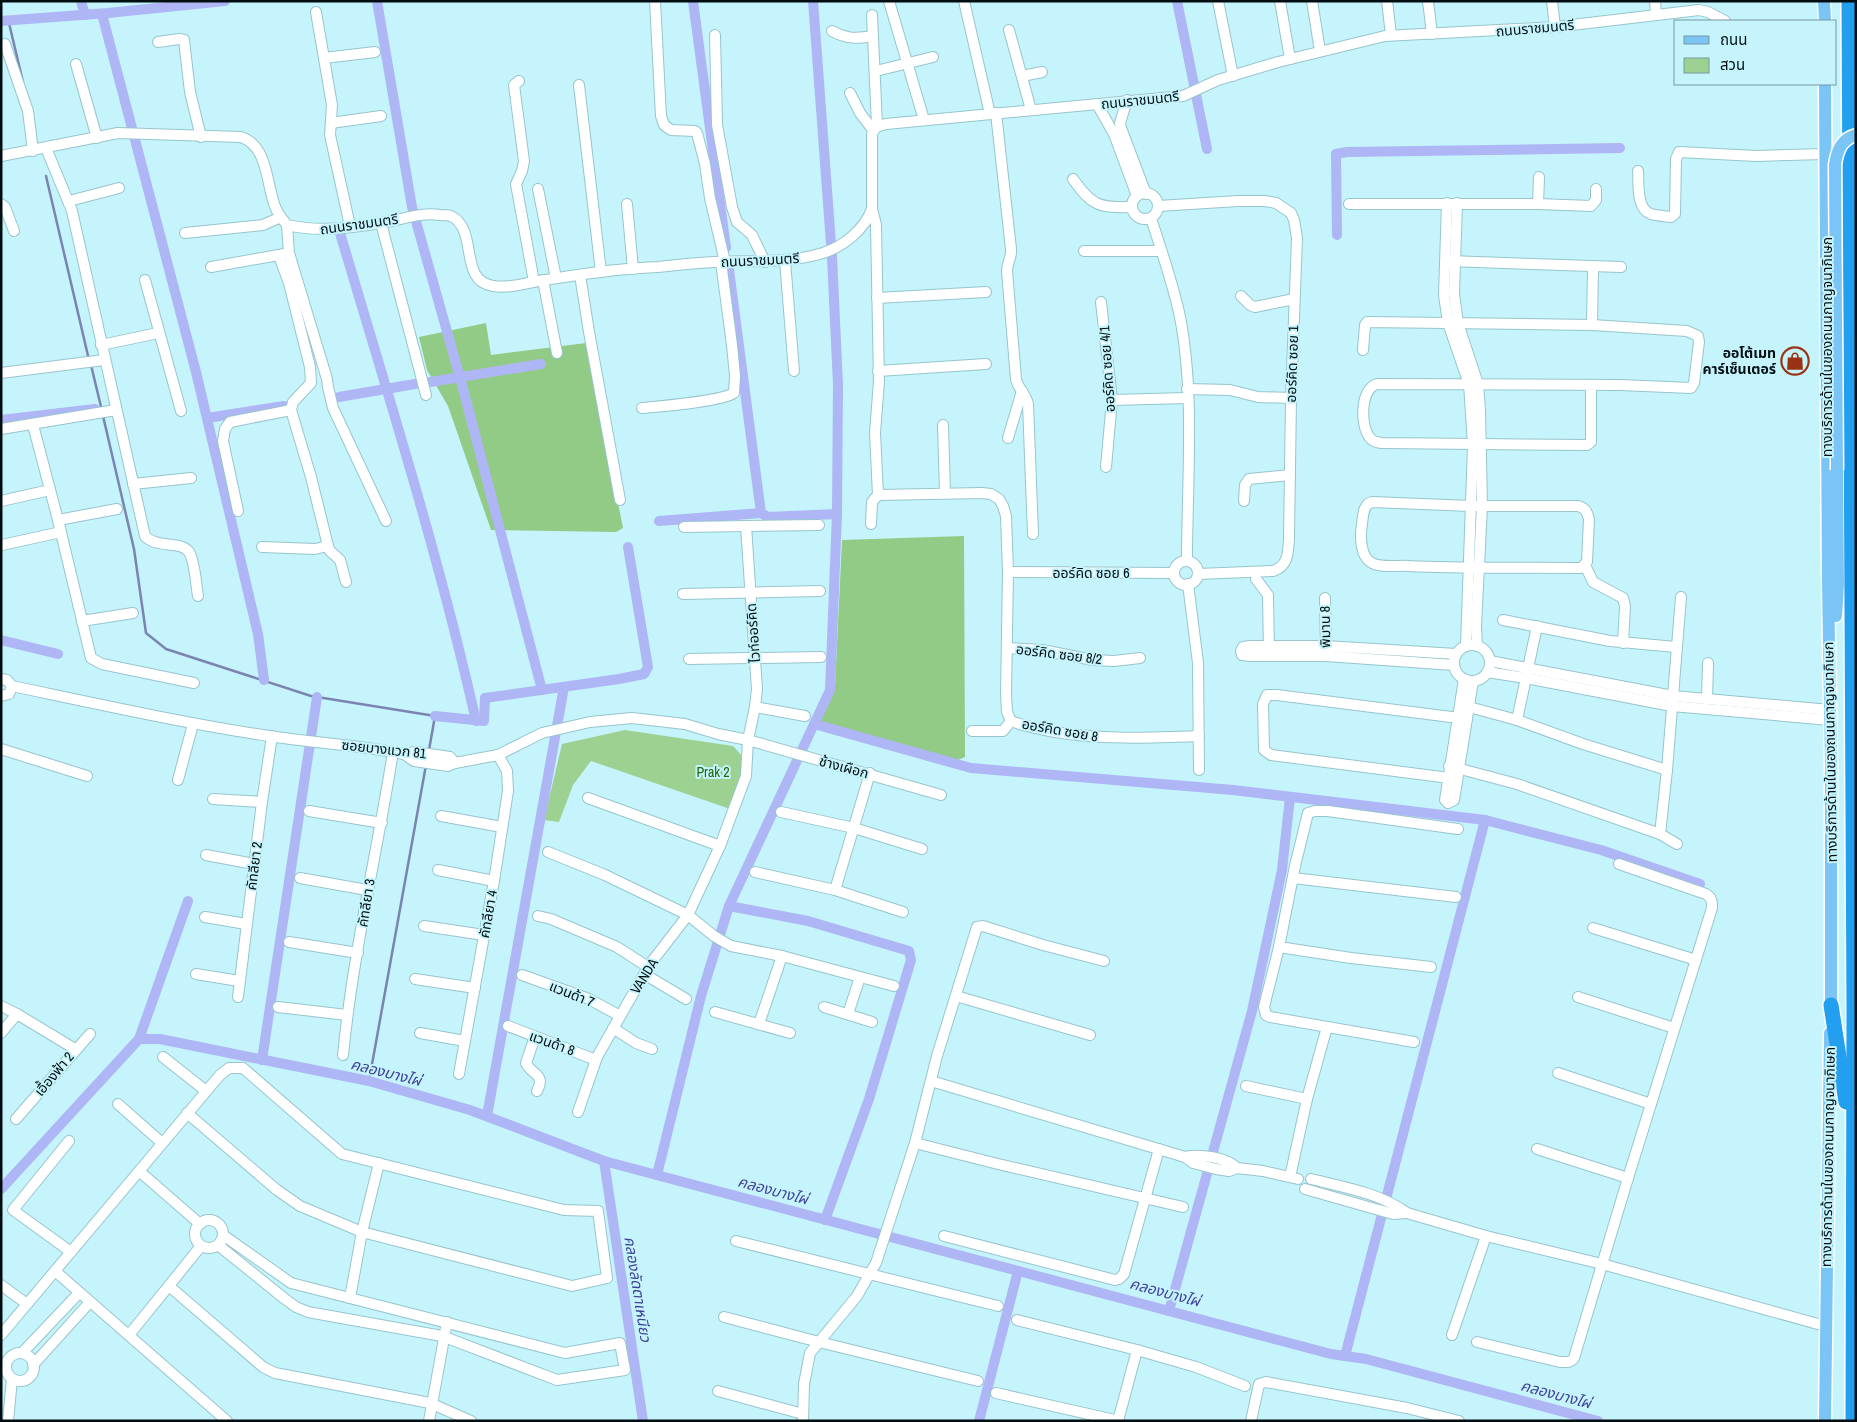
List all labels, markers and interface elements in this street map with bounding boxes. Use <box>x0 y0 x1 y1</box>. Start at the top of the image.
street label: ถนนราชมนตรี <box>1495 16 1575 40</box>
legend <box>1674 20 1837 85</box>
text: ถนน <box>1720 29 1747 50</box>
text: สวน <box>1720 54 1745 75</box>
street label: ถนนราชมนตรี <box>1100 87 1180 113</box>
street label: ถนนราชมนตรี <box>319 210 399 238</box>
street label: ทางบริการด้านในของถนนกาญจนาภิเษก <box>1818 237 1836 457</box>
street label: ถนนราชมนตรี <box>720 249 800 271</box>
street label: ออร์คิด ซอย 4/1 <box>1095 325 1119 413</box>
street label: ออร์คิด ซอย 1 <box>1282 325 1302 403</box>
place label: ออโต้เมท คาร์เซ็นเตอร์ <box>1702 344 1776 378</box>
shop icon: ออโต้เมท คาร์เซ็นเตอร์ <box>1780 346 1810 376</box>
street label: ออร์คิด ซอย 6 <box>1052 564 1130 582</box>
street label: ไวท์ออร์คิด <box>742 603 764 664</box>
street label: พิมาน 8 <box>1316 606 1334 648</box>
street label: ออร์คิด ซอย 8/2 <box>1015 640 1103 668</box>
street label: ทางบริการด้านในของถนนกาญจนาภิเษก <box>1819 642 1841 862</box>
street label: ออร์คิด ซอย 8 <box>1021 714 1099 746</box>
street label: ซอยบางแวก 81 <box>341 736 428 762</box>
street label: ช้างเผือก <box>817 752 871 782</box>
park label: Prak 2 <box>696 763 730 781</box>
street label: คัทลียา 2 <box>242 841 266 891</box>
street label: คัทลียา 3 <box>353 878 379 928</box>
street label: คัทลียา 4 <box>475 888 501 940</box>
street label: VANDA <box>626 955 662 997</box>
street label: แวนด้า 7 <box>547 977 597 1011</box>
street label: แวนด้า 8 <box>527 1026 577 1060</box>
street label: ทางบริการด้านในของถนนกาญจนาภิเษก <box>1817 1047 1839 1267</box>
street label: เอื้องฟ้า 2 <box>30 1048 78 1100</box>
water label: คลองบางไผ่ <box>349 1053 425 1091</box>
water label: คลองบางไผ่ <box>736 1171 812 1210</box>
water label: คลองลัดตาเหนียว <box>619 1235 657 1344</box>
water label: คลองบางไผ่ <box>1128 1273 1204 1312</box>
water label: คลองบางไผ่ <box>1519 1375 1595 1414</box>

